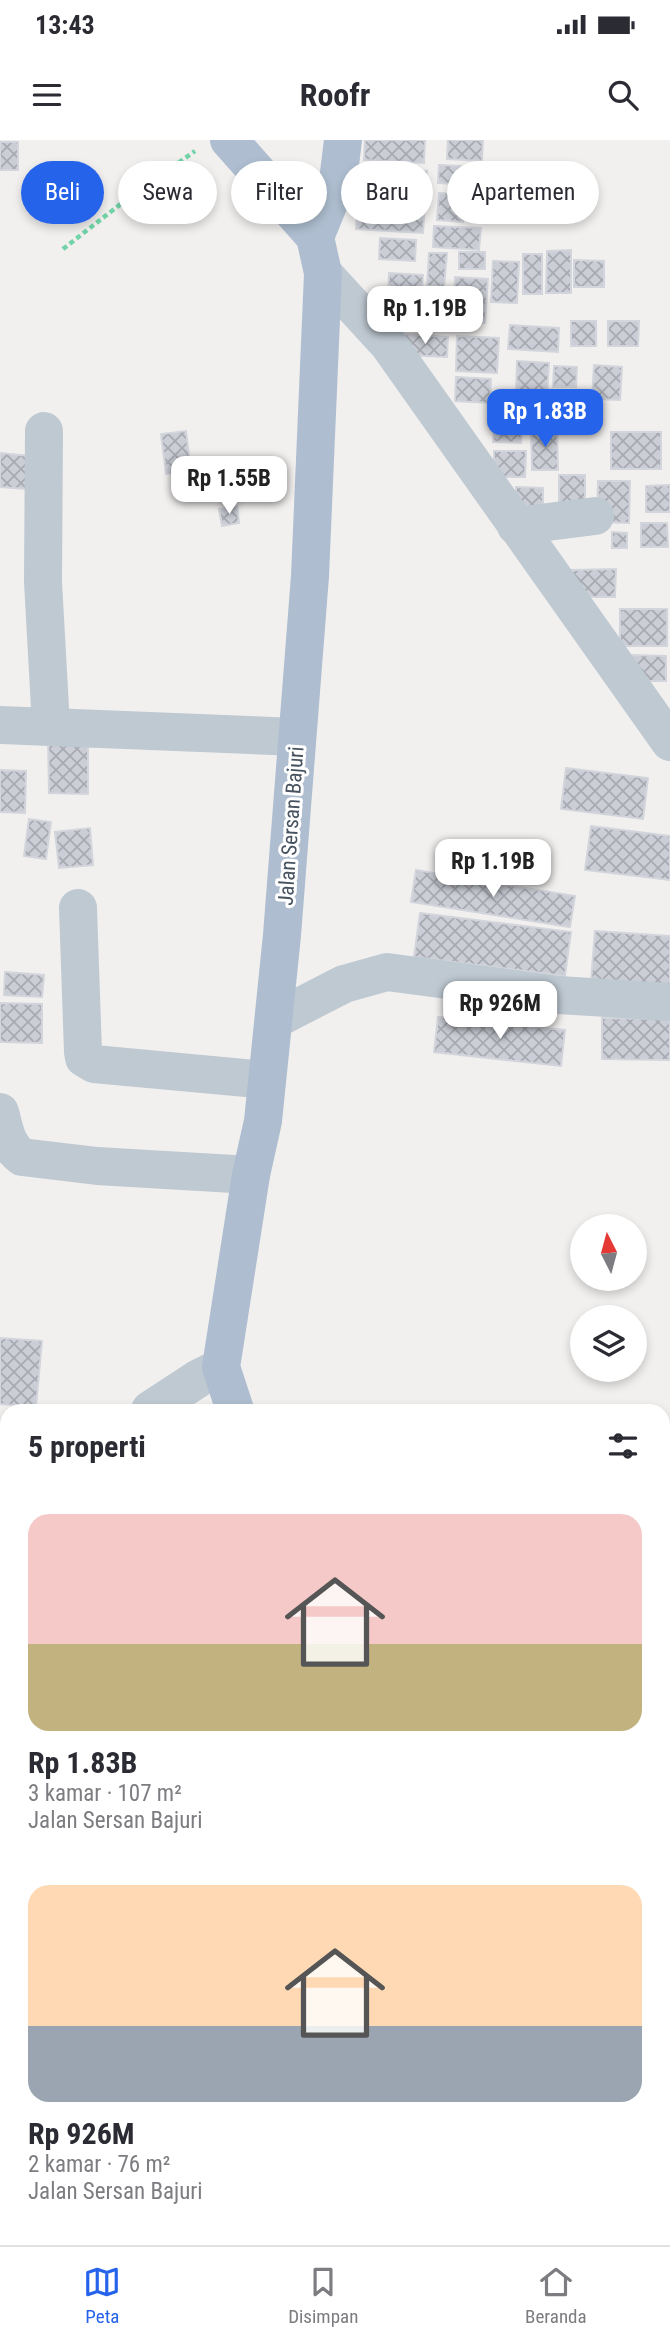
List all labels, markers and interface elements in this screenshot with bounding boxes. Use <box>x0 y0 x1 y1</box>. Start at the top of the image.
text: 13:43 <box>35 10 95 40</box>
icon: menu <box>28 76 66 114</box>
text: Roofr <box>300 76 370 114</box>
icon: search <box>604 76 642 114</box>
chip: Beli <box>21 161 104 224</box>
chip: Sewa <box>118 161 217 224</box>
chip: Filter <box>231 161 327 224</box>
chip: Baru <box>341 161 433 224</box>
chip: Apartemen <box>447 161 599 224</box>
pin: Rp 1.19B <box>353 286 497 346</box>
text: Rp 1.19B <box>383 295 467 322</box>
pin: Rp 1.83B <box>473 390 617 449</box>
text: Rp 1.83B <box>503 398 587 425</box>
pin: Rp 1.55B <box>157 456 301 516</box>
text: Rp 1.55B <box>187 465 271 492</box>
street label: Jalan Sersan Bajuri <box>273 746 309 906</box>
pin: Rp 1.19B <box>421 840 565 899</box>
text: Rp 1.19B <box>451 848 535 875</box>
pin: Rp 926M <box>435 982 565 1041</box>
text: Rp 926M <box>459 990 541 1017</box>
north arrow <box>570 1214 648 1292</box>
map controls <box>570 1214 647 1382</box>
button: layers <box>570 1305 647 1382</box>
icon: filters <box>604 1427 642 1465</box>
text: 5 properti <box>28 1429 146 1464</box>
icon: home <box>272 1559 398 1685</box>
text: Rp 1.83B <box>28 1745 137 1780</box>
text: 3 kamar · 107 m² <box>28 1780 182 1807</box>
text: Jalan Sersan Bajuri <box>28 1807 203 1834</box>
icon: home <box>272 1930 398 2056</box>
text: Rp 926M <box>28 2116 135 2151</box>
text: 2 kamar · 76 m² <box>28 2151 170 2178</box>
text: Jalan Sersan Bajuri <box>28 2178 203 2205</box>
tab: Peta <box>83 2263 121 2328</box>
tab: Disimpan <box>288 2263 358 2328</box>
tab: Beranda <box>525 2263 587 2328</box>

